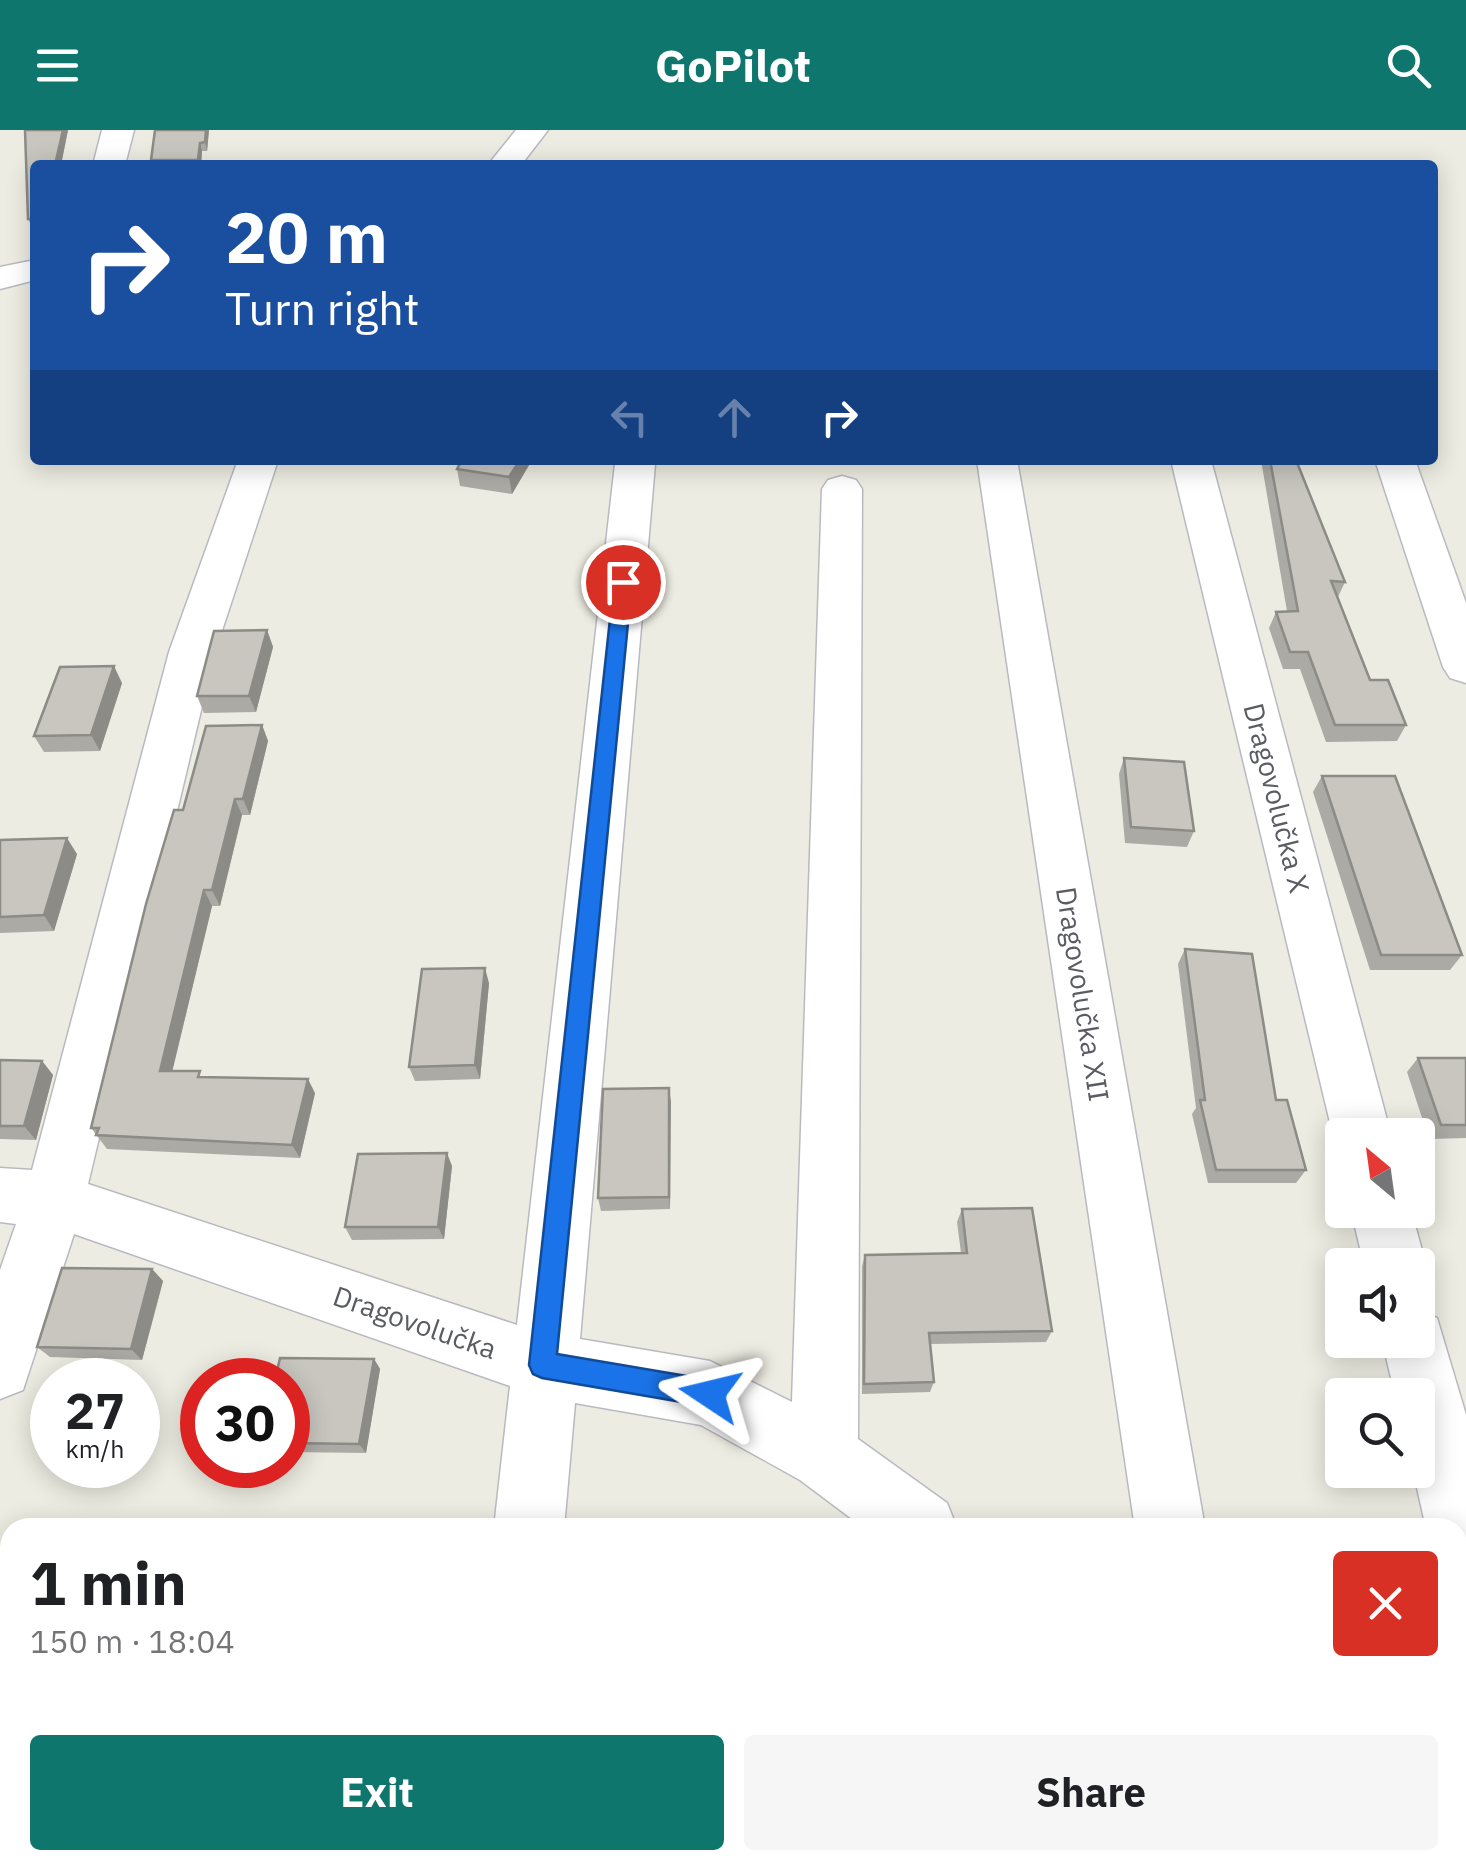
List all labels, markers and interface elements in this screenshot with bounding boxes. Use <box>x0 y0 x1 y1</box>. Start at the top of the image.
text: GoPilot <box>655 36 811 94</box>
icon: menu <box>30 38 85 93</box>
icon: search <box>1381 38 1436 93</box>
text: 20 m <box>225 191 388 282</box>
icon: right <box>60 200 190 330</box>
text: Turn right <box>225 279 420 337</box>
icon: left <box>602 390 657 445</box>
icon: ahead <box>707 390 762 445</box>
icon: right <box>812 390 867 445</box>
pin <box>581 540 666 625</box>
icon: arrive <box>596 555 651 610</box>
street label: Dragovolučka X <box>1236 699 1318 897</box>
street label: Dragovolučka XII <box>1048 884 1118 1104</box>
north arrow <box>1325 1118 1435 1228</box>
map controls <box>1325 1118 1435 1488</box>
button: sound <box>1325 1248 1435 1358</box>
street label: Dragovolučka <box>328 1277 502 1367</box>
position arrow <box>658 1342 762 1446</box>
speed limit sign: 30 <box>180 1358 310 1488</box>
text: 27 <box>65 1378 125 1443</box>
button: search <box>1325 1378 1435 1488</box>
text: km/h <box>66 1432 124 1465</box>
text: 1 min <box>30 1543 187 1622</box>
button: close <box>1333 1551 1438 1656</box>
text: 150 m · 18:04 <box>30 1620 235 1662</box>
button: Exit <box>30 1735 724 1850</box>
button: Share <box>744 1735 1438 1850</box>

